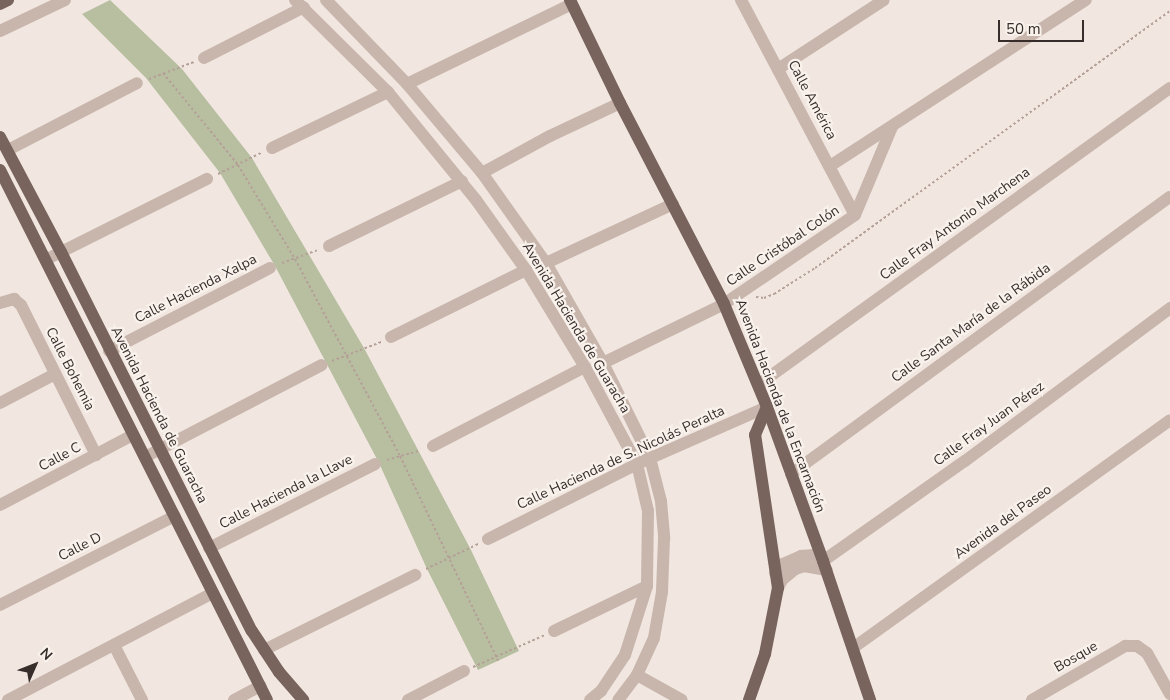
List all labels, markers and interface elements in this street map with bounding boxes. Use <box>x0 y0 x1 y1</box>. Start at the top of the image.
scale bar <box>1000 10 1086 42</box>
text: 50 m <box>1006 19 1041 39</box>
street label: Calle América <box>784 57 840 143</box>
street label: Calle Fray Antonio Marchena <box>877 164 1033 284</box>
street label: Calle Cristóbal Colón <box>723 202 843 290</box>
street label: Avenida Hacienda de Guaracha <box>518 240 634 416</box>
street label: Calle Hacienda Xalpa <box>132 251 260 327</box>
street label: Calle Santa María de la Rábida <box>888 260 1054 386</box>
street label: Avenida Hacienda de la Encarnación <box>731 297 829 515</box>
street label: Avenida Hacienda de Guaracha <box>107 324 211 506</box>
street label: Calle Bohemia <box>42 325 98 413</box>
street label: Calle Fray Juan Pérez <box>930 378 1048 470</box>
street label: Calle Hacienda de S. Nicolás Peralta <box>515 402 727 514</box>
street label: Calle C <box>36 439 84 475</box>
street label: Calle Hacienda la Llave <box>217 451 355 533</box>
street label: Avenida del Paseo <box>951 481 1055 563</box>
street label: Calle D <box>56 529 104 565</box>
street label: Bosque <box>1051 638 1101 676</box>
north arrow <box>10 640 60 690</box>
text: N <box>36 644 57 665</box>

